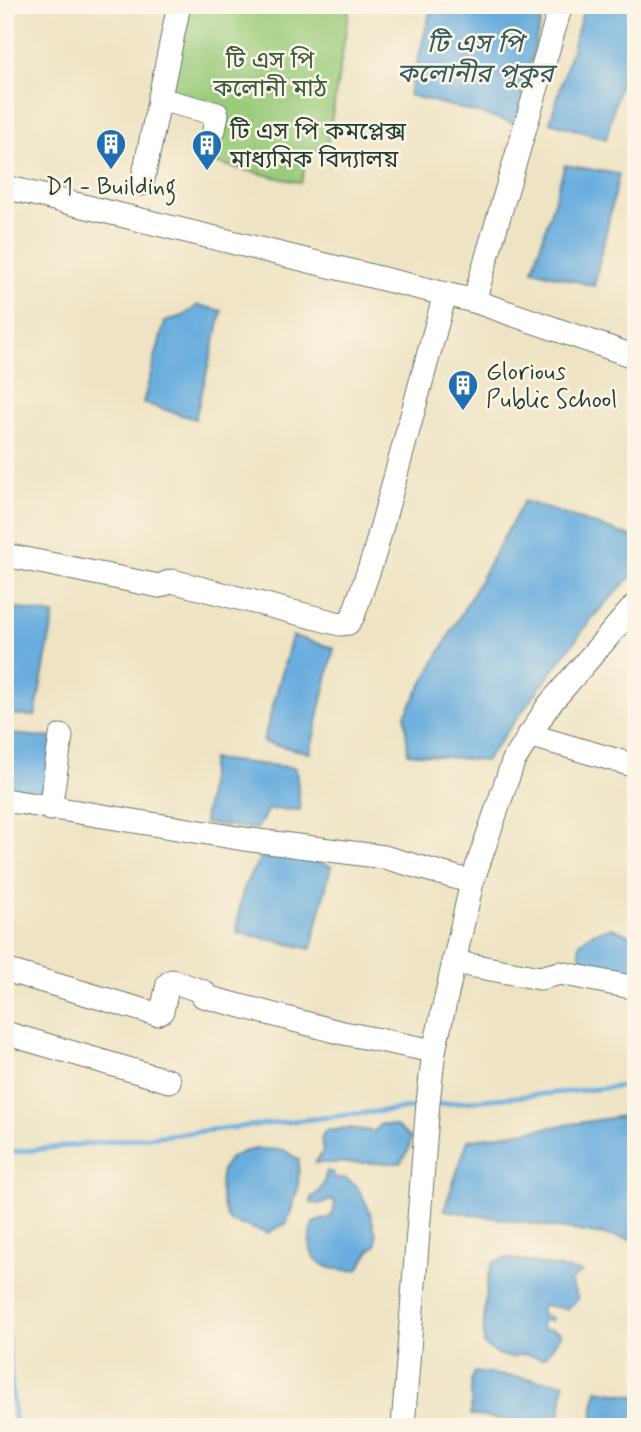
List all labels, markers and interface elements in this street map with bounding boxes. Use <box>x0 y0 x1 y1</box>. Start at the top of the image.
water label: টি এস পি কলোনীর পুকুর <box>397 28 558 92</box>
park label: টি এস পি কলোনী মাঠ <box>212 46 328 105</box>
place label: টি এস পি কমপ্লেক্স মাধ্যমিক বিদ্যালয় <box>229 117 407 176</box>
building icon: D1 - Building <box>94 127 128 171</box>
building icon: টি এস পি কমপ্লেক্স মাধ্যমিক বিদ্যালয় <box>190 128 224 172</box>
place label: D1 - Building <box>46 172 176 206</box>
place label: Glorious Public School <box>486 357 617 416</box>
building icon: Glorious Public School <box>446 368 480 412</box>

